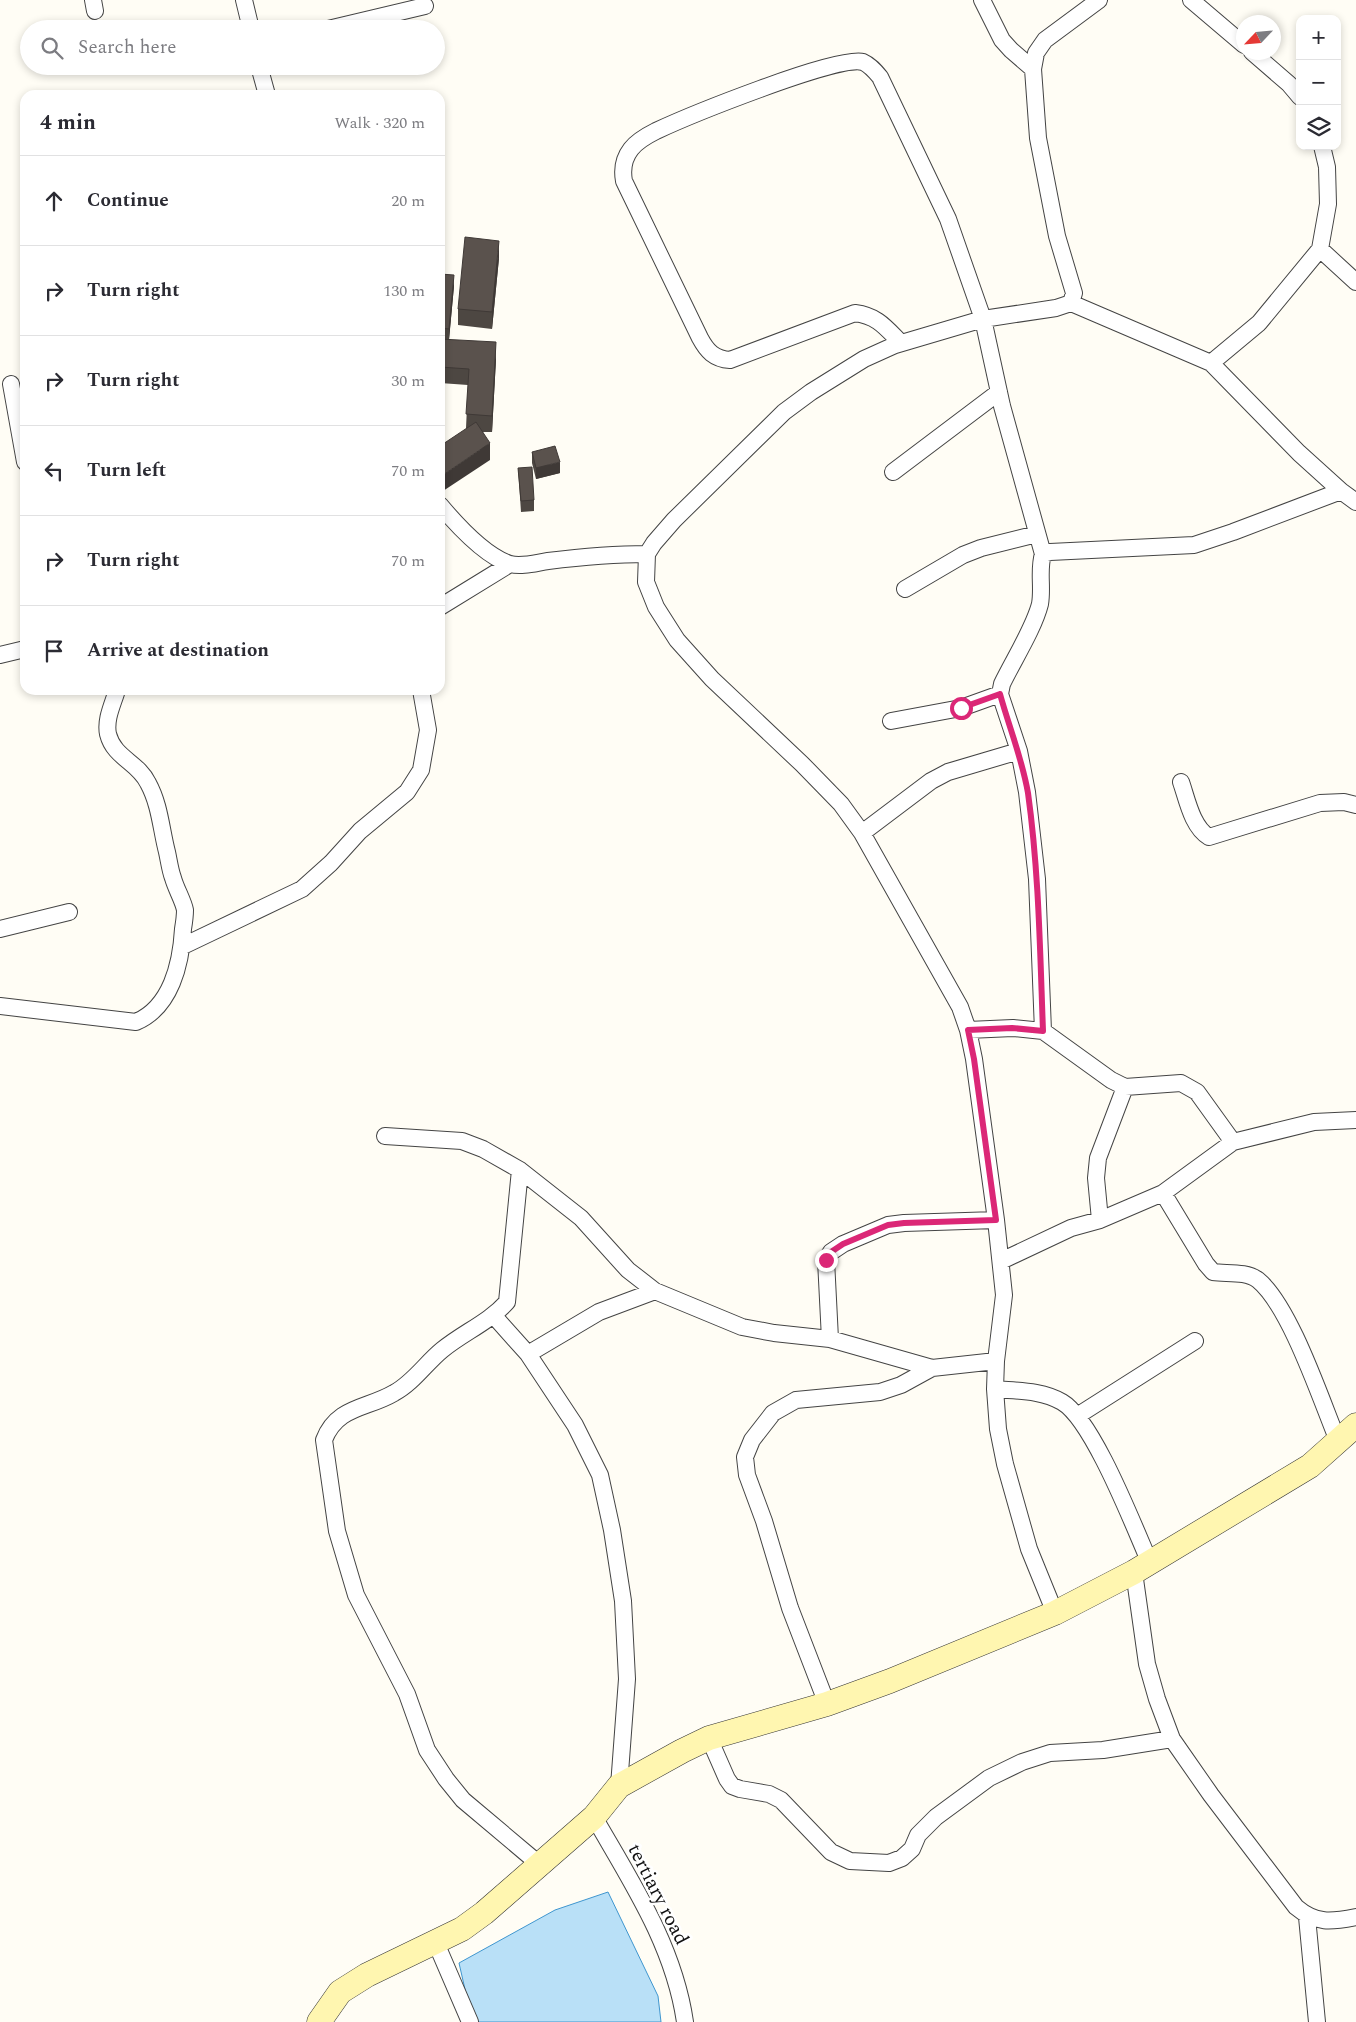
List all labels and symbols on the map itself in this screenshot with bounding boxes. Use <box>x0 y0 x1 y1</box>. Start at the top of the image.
north arrow <box>1236 15 1281 60</box>
route start <box>950 697 973 720</box>
route end <box>815 1249 838 1272</box>
street label: tertiary road <box>620 1839 696 1950</box>

